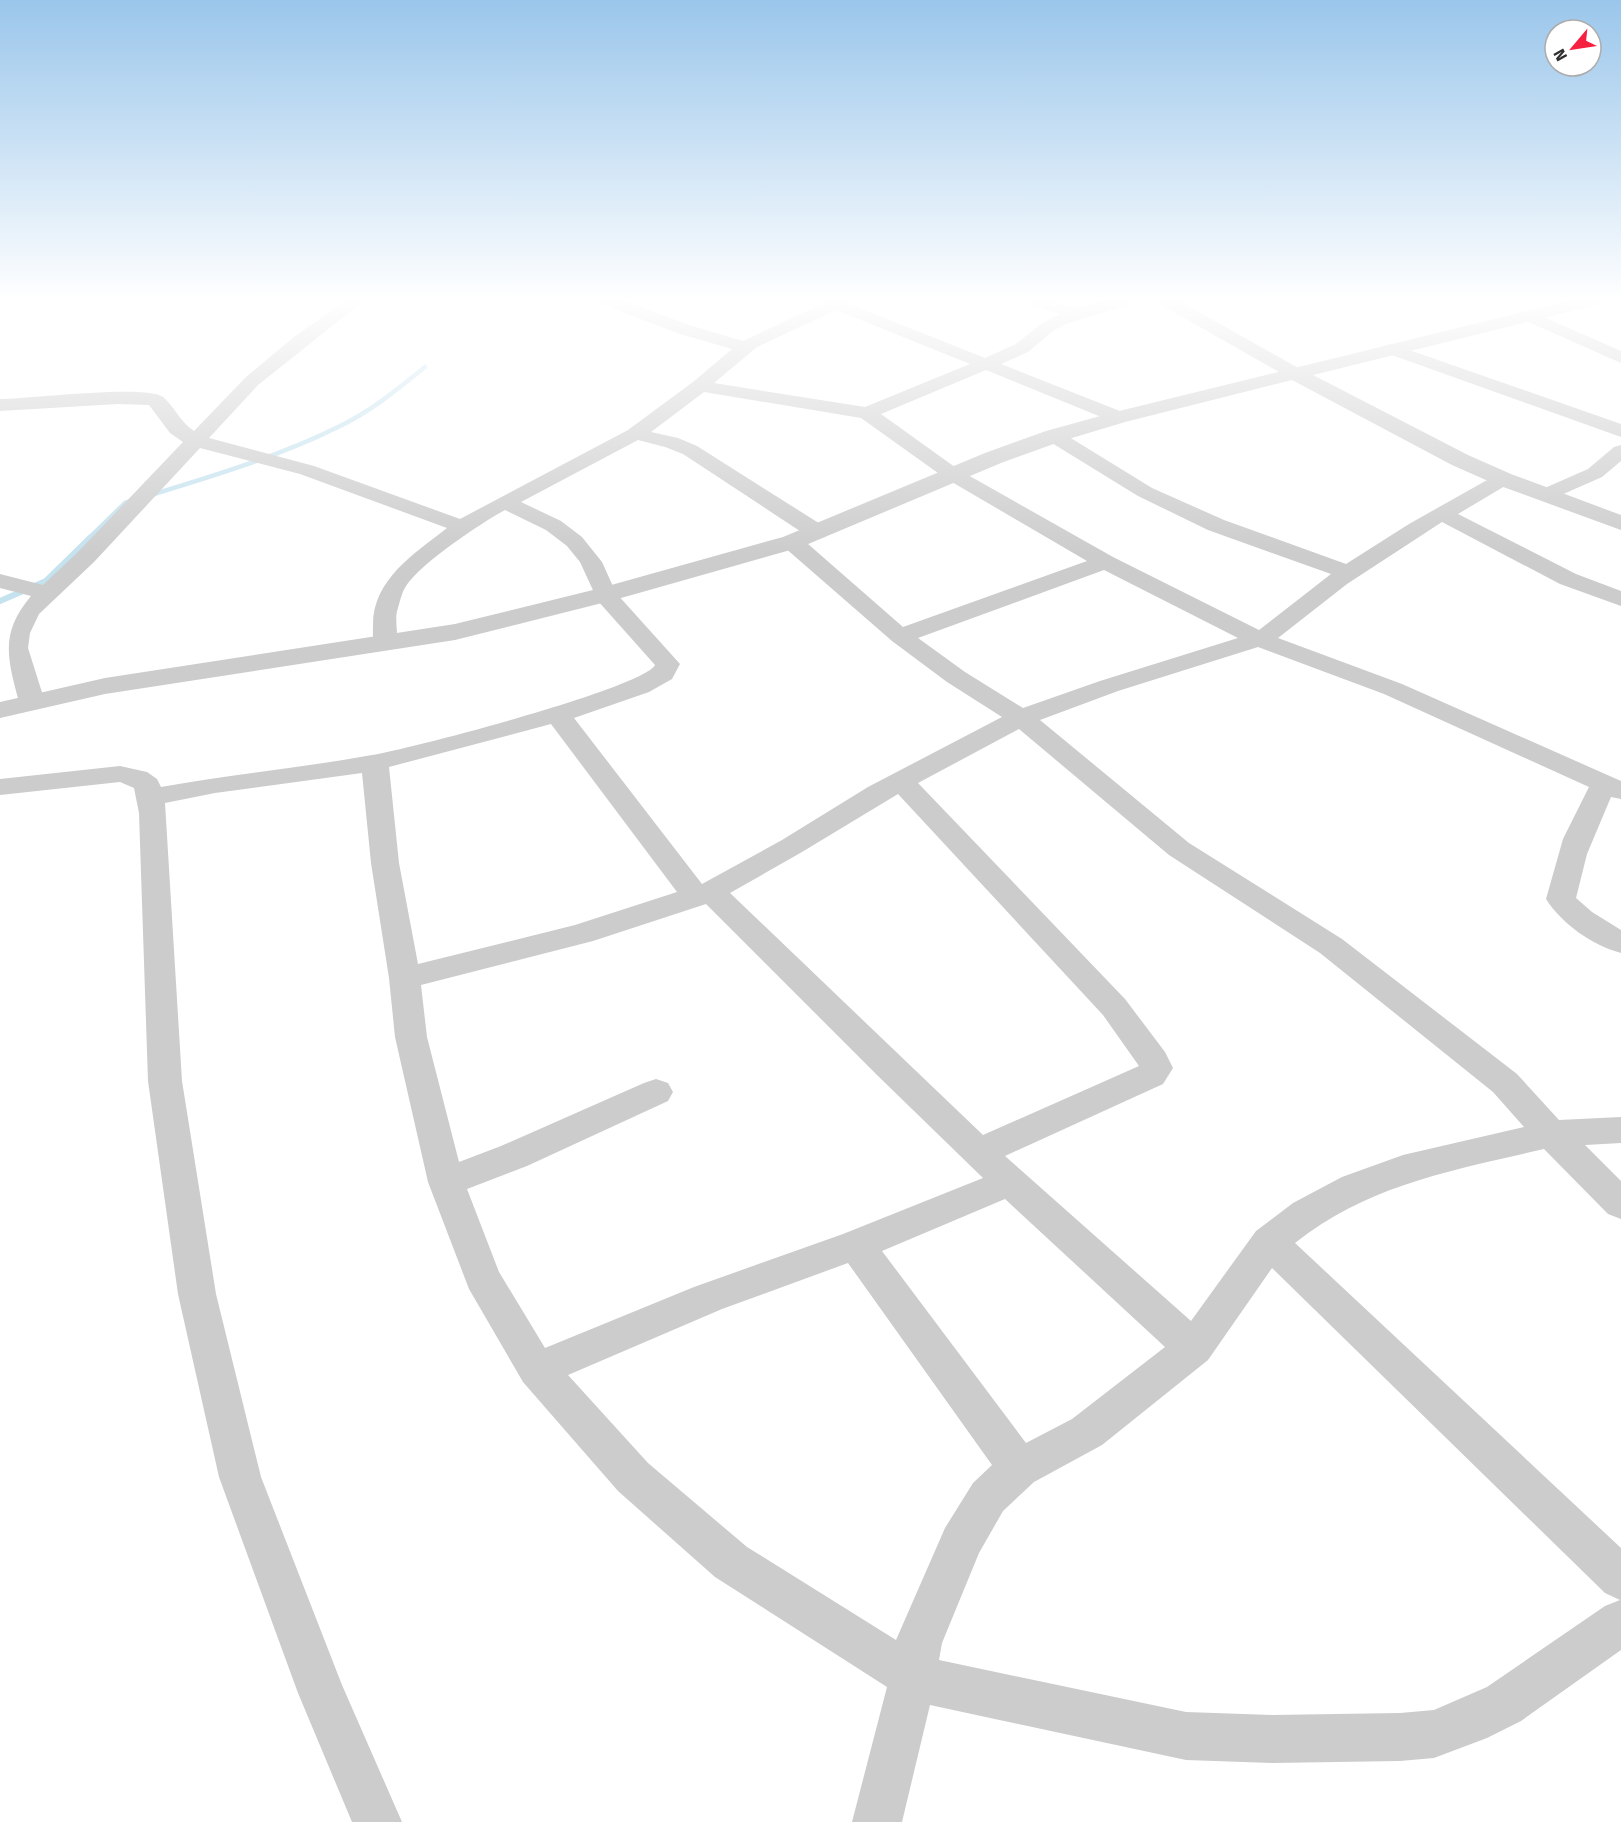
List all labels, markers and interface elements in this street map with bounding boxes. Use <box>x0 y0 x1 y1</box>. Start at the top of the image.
north arrow <box>1543 18 1603 78</box>
text: N <box>1549 46 1571 64</box>

